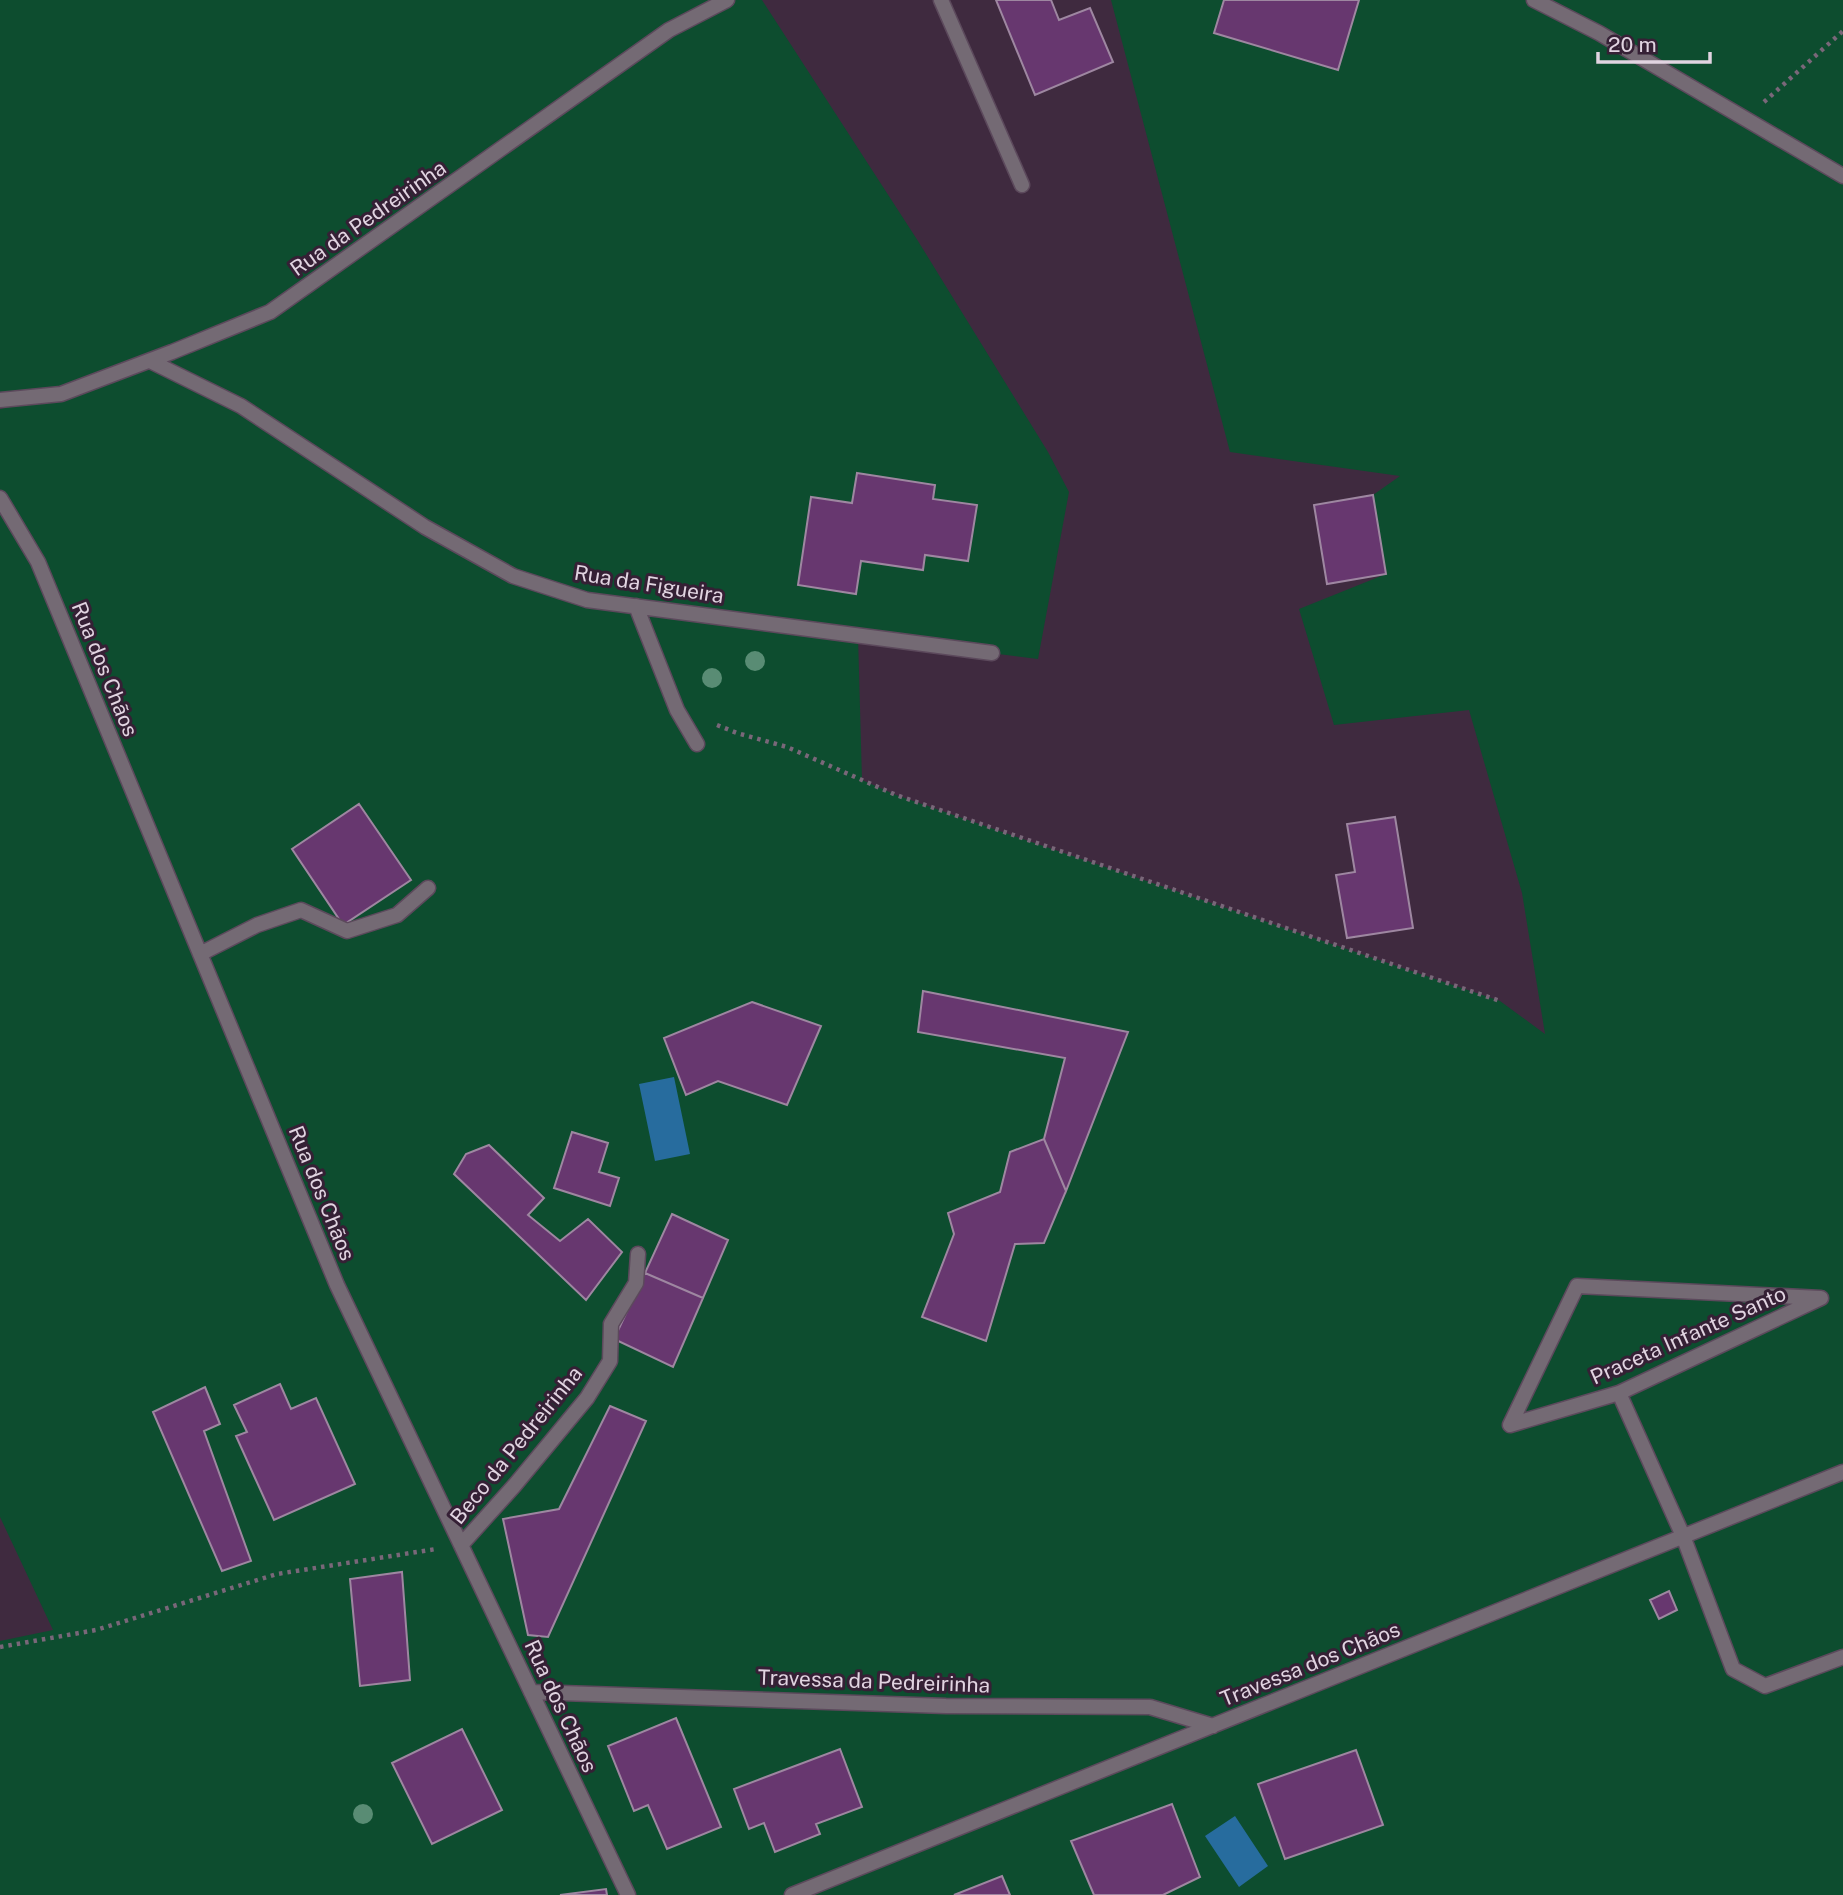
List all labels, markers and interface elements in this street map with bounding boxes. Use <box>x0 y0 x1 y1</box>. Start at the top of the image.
scale bar <box>1598 21 1710 65</box>
text: 20 m <box>1608 32 1657 57</box>
street label: Rua da Pedreirinha <box>285 155 451 281</box>
street label: Rua da Figueira <box>572 560 726 608</box>
street label: Rua dos Chãos <box>67 598 143 740</box>
street label: Rua dos Chãos <box>284 1122 360 1264</box>
street label: Praceta Infante Santo <box>1586 1281 1790 1389</box>
street label: Beco da Pedreirinha <box>445 1361 587 1529</box>
street label: Travessa dos Chãos <box>1217 1617 1403 1711</box>
street label: Rua dos Chãos <box>519 1636 603 1776</box>
street label: Travessa da Pedreirinha <box>757 1664 991 1698</box>

